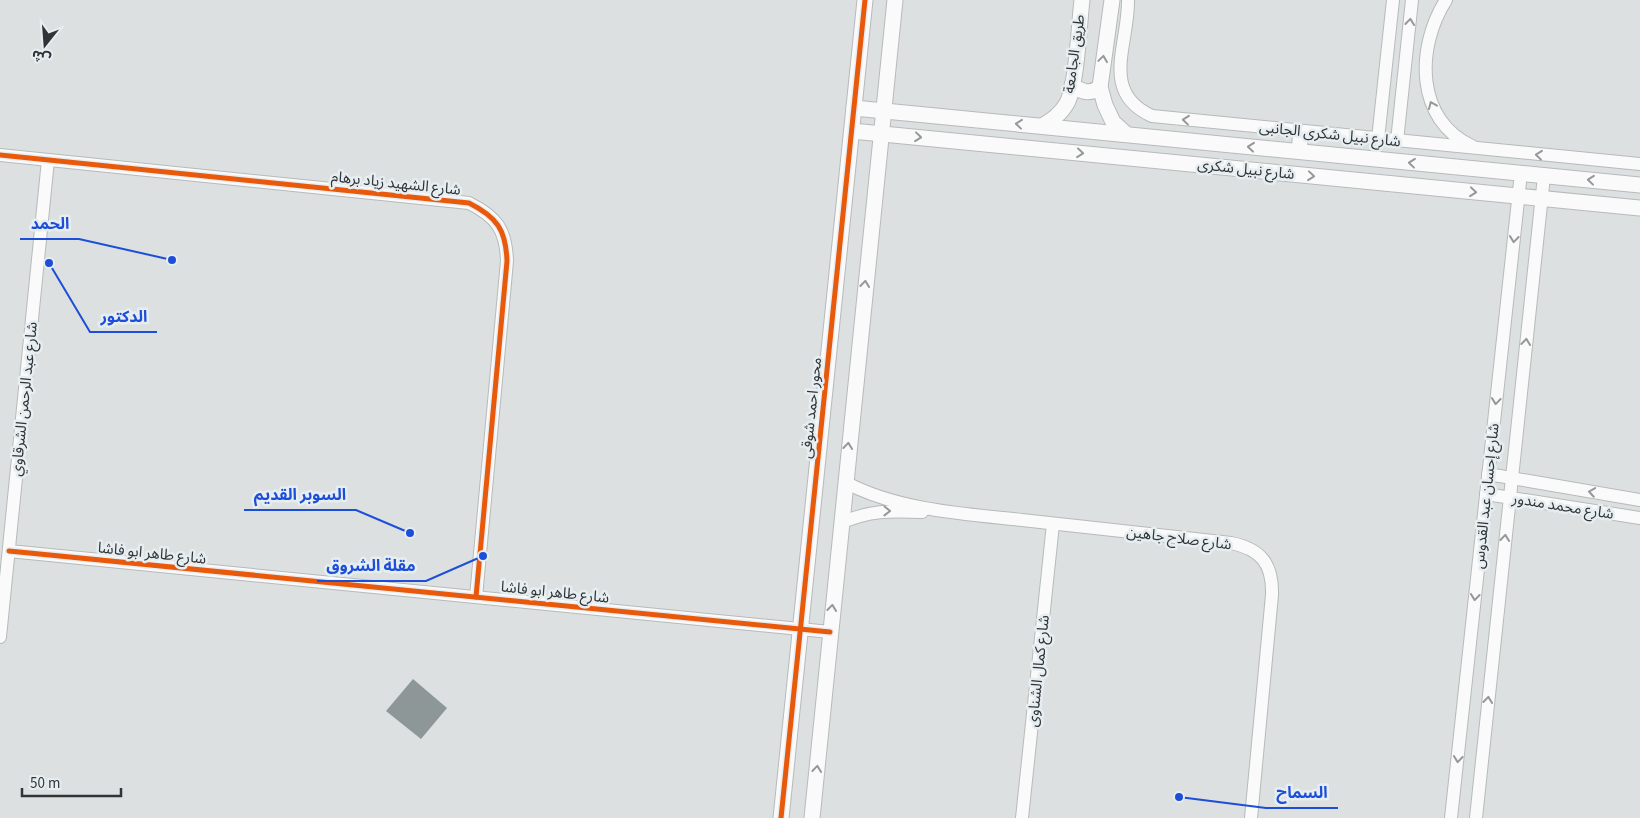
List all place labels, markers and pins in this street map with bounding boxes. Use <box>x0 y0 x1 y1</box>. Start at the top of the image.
callout: الحمد <box>20 208 79 239</box>
callout: الدكتور <box>90 301 157 332</box>
callout: السوبر القديم <box>244 479 356 510</box>
callout: مقلة الشروق <box>317 550 426 581</box>
callout: السماح <box>1266 777 1338 808</box>

